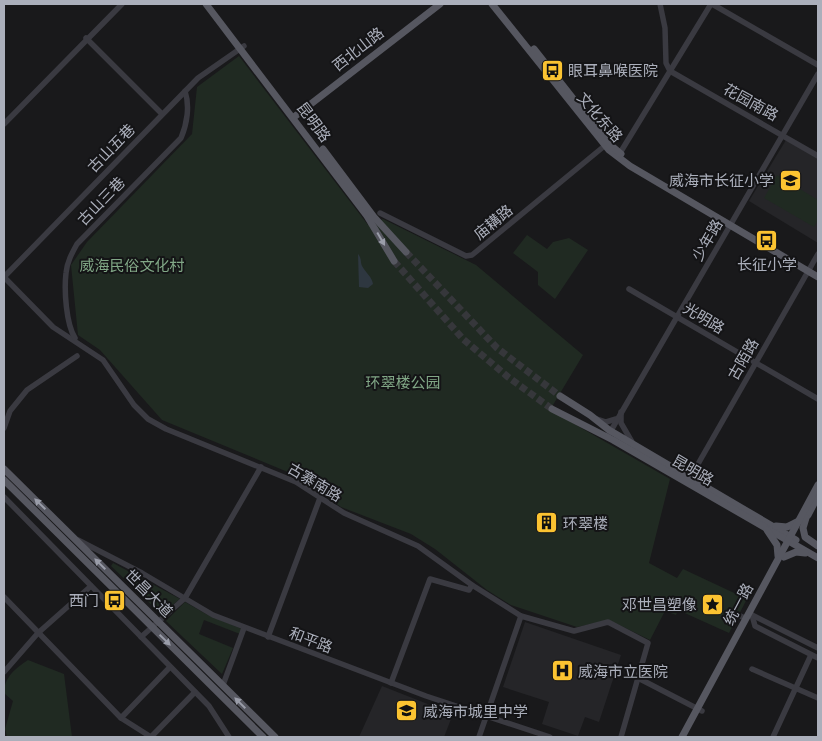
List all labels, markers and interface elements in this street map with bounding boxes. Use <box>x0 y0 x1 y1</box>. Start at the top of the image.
street label: 西北山路 <box>329 24 387 74</box>
bus stop icon: 眼耳鼻喉医院 <box>540 58 564 82</box>
place label: 眼耳鼻喉医院 <box>568 62 658 79</box>
street label: 花园南路 <box>721 80 781 124</box>
street label: 文化东路 <box>574 89 626 145</box>
street label: 昆明路 <box>294 99 334 145</box>
street label: 古山五巷 <box>84 121 138 175</box>
school or university icon: 威海市长征小学 <box>778 168 802 192</box>
place label: 威海市长征小学 <box>669 172 774 189</box>
street label: 古山三巷 <box>74 174 128 228</box>
street label: 庙耩路 <box>470 201 516 243</box>
street label: 少年路 <box>688 216 726 264</box>
bus stop icon: 长征小学 <box>755 229 779 253</box>
one-way arrow <box>377 232 385 247</box>
place label: 长征小学 <box>737 256 797 273</box>
park label: 威海民俗文化村 <box>79 257 185 274</box>
street label: 光明路 <box>680 299 728 337</box>
street label: 古陌路 <box>724 335 762 383</box>
park label: 环翠楼公园 <box>365 374 441 391</box>
street label: 昆明路 <box>669 451 717 489</box>
street label: 古寨南路 <box>285 459 345 505</box>
one-way arrow <box>34 498 46 510</box>
building icon: 环翠楼 <box>535 511 559 535</box>
place label: 环翠楼 <box>563 515 608 532</box>
one-way arrow <box>94 558 106 570</box>
street label: 世昌大道 <box>122 566 176 620</box>
street label: 统一路 <box>720 580 756 628</box>
bus stop icon: 西门 <box>103 588 127 612</box>
place label: 西门 <box>69 592 99 609</box>
place icon: 邓世昌塑像 <box>701 592 725 616</box>
place label: 邓世昌塑像 <box>622 596 697 613</box>
street label: 和平路 <box>287 624 335 656</box>
one-way arrow <box>159 633 171 645</box>
hospital icon: 威海市立医院 <box>550 659 574 683</box>
place label: 威海市立医院 <box>578 663 668 680</box>
one-way arrow <box>235 697 247 709</box>
school or university icon: 威海市城里中学 <box>395 699 419 723</box>
place label: 威海市城里中学 <box>423 703 528 720</box>

